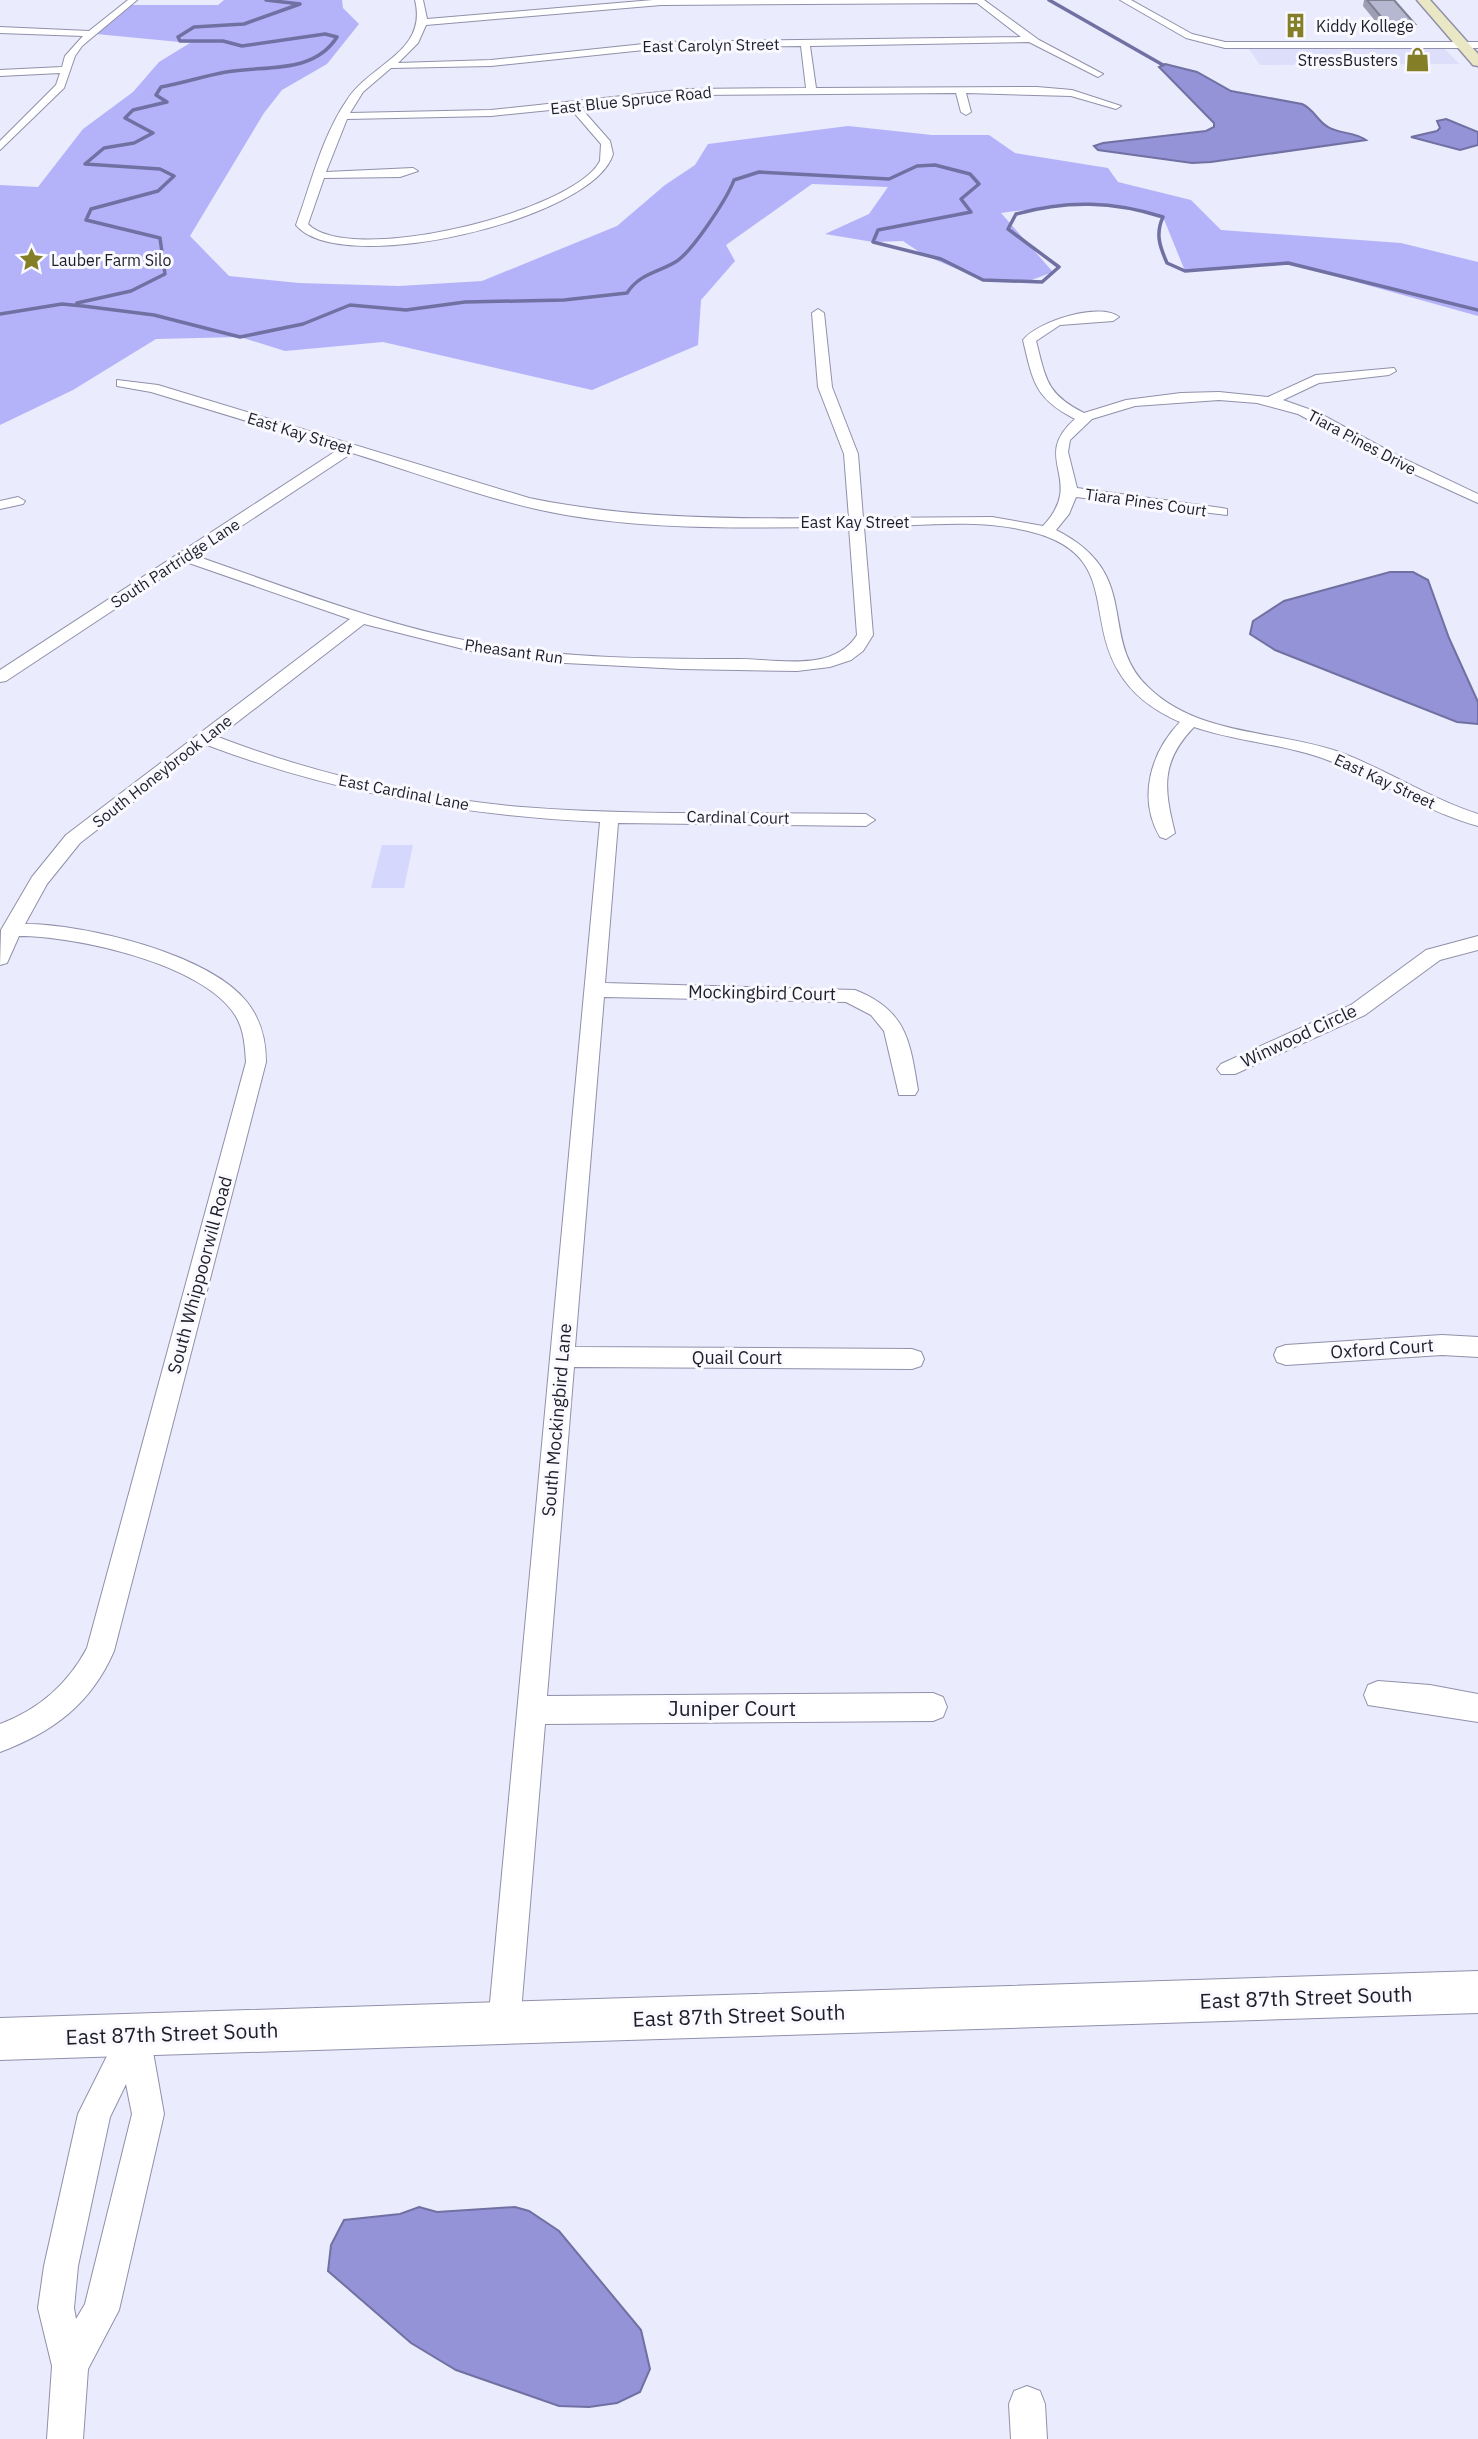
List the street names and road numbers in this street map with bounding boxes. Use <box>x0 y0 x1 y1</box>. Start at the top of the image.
street label: East Carolyn Street <box>642 34 780 56</box>
street label: East Blue Spruce Road <box>549 82 713 118</box>
street label: Tiara Pines Drive <box>1304 405 1420 479</box>
street label: East Kay Street <box>245 408 355 458</box>
street label: Tiara Pines Court <box>1084 484 1208 520</box>
street label: East Kay Street <box>801 512 909 532</box>
street label: South Partridge Lane <box>107 514 244 612</box>
street label: Pheasant Run <box>463 634 565 668</box>
street label: South Honeybrook Lane <box>88 710 236 832</box>
street label: East Kay Street <box>1331 749 1439 813</box>
street label: East Cardinal Lane <box>337 770 471 815</box>
street label: Cardinal Court <box>686 806 790 828</box>
street label: Mockingbird Court <box>688 980 836 1005</box>
street label: Winwood Circle <box>1237 999 1361 1072</box>
street label: South Whippoorwill Road <box>162 1174 237 1376</box>
street label: South Mockingbird Lane <box>537 1322 576 1518</box>
street label: Oxford Court <box>1330 1333 1434 1364</box>
street label: Quail Court <box>692 1346 782 1369</box>
street label: Juniper Court <box>668 1694 796 1722</box>
street label: East 87th Street South <box>1199 1979 1413 2015</box>
street label: East 87th Street South <box>632 1997 846 2033</box>
street label: East 87th Street South <box>65 2015 279 2051</box>

